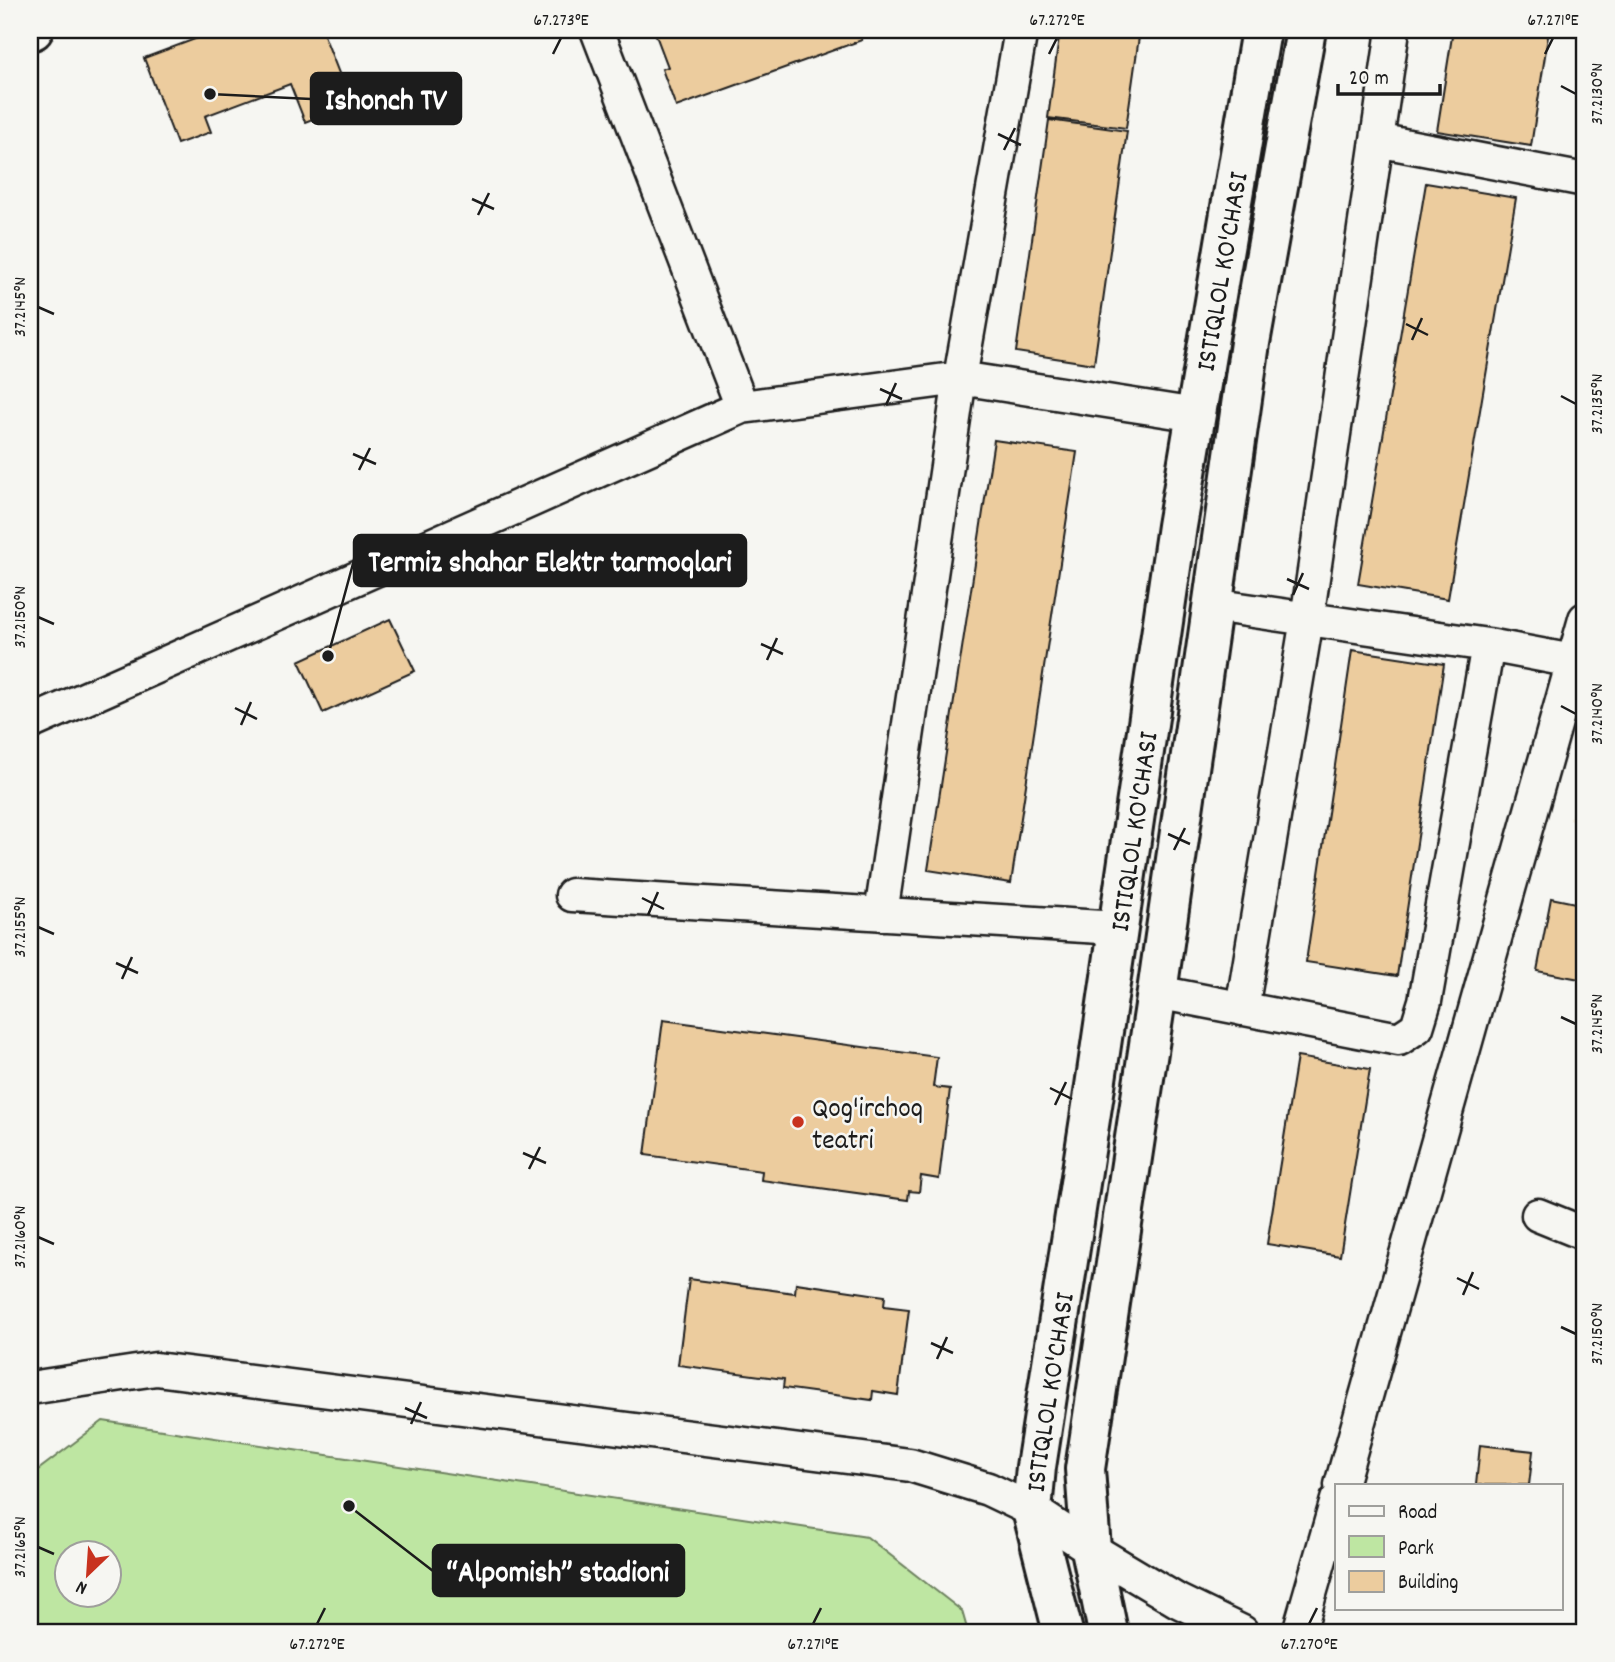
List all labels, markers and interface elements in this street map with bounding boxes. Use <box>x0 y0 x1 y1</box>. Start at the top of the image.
text: 67.273°E <box>533 9 589 34</box>
text: 67.272°E <box>1029 9 1085 34</box>
text: 67.271°E <box>1527 9 1579 34</box>
scale bar <box>1338 52 1440 96</box>
text: 37.2130°N <box>1586 63 1611 125</box>
text: 20 m <box>1349 65 1389 95</box>
callout: Ishonch TV <box>311 73 461 124</box>
text: Ishonch TV <box>325 82 448 125</box>
street label: ISTIQLOL KO'CHASI <box>1189 169 1262 375</box>
text: 37.2145°N <box>9 277 34 337</box>
text: 37.2135°N <box>1586 374 1611 434</box>
callout: Termiz shahar Elektr tarmoqlari <box>354 535 746 586</box>
text: Termiz shahar Elektr tarmoqlari <box>368 544 732 587</box>
text: 37.2150°N <box>9 586 34 648</box>
text: 37.2140°N <box>1586 683 1611 745</box>
street label: ISTIQLOL KO'CHASI <box>1103 729 1172 935</box>
text: 37.2155°N <box>9 896 34 958</box>
text: 37.2145°N <box>1586 994 1611 1054</box>
place label: Qog'irchoq teatri <box>812 1091 923 1163</box>
marker: Qog'irchoq teatri <box>790 1114 806 1130</box>
text: 37.2160°N <box>9 1206 34 1268</box>
street label: ISTIQLOL KO'CHASI <box>1019 1290 1088 1494</box>
text: 37.2150°N <box>1586 1303 1611 1365</box>
legend <box>1335 1484 1562 1610</box>
text: Road <box>1398 1499 1437 1529</box>
text: 37.2165°N <box>9 1516 34 1578</box>
text: Park <box>1398 1535 1434 1565</box>
north arrow <box>52 1540 122 1610</box>
callout: “Alpomish” stadioni <box>433 1545 684 1596</box>
text: “Alpomish” stadioni <box>447 1554 670 1597</box>
text: Building <box>1398 1569 1458 1599</box>
text: N <box>72 1572 92 1600</box>
text: 67.272°E <box>289 1633 345 1658</box>
text: 67.271°E <box>787 1633 839 1658</box>
text: 67.270°E <box>1280 1633 1338 1658</box>

